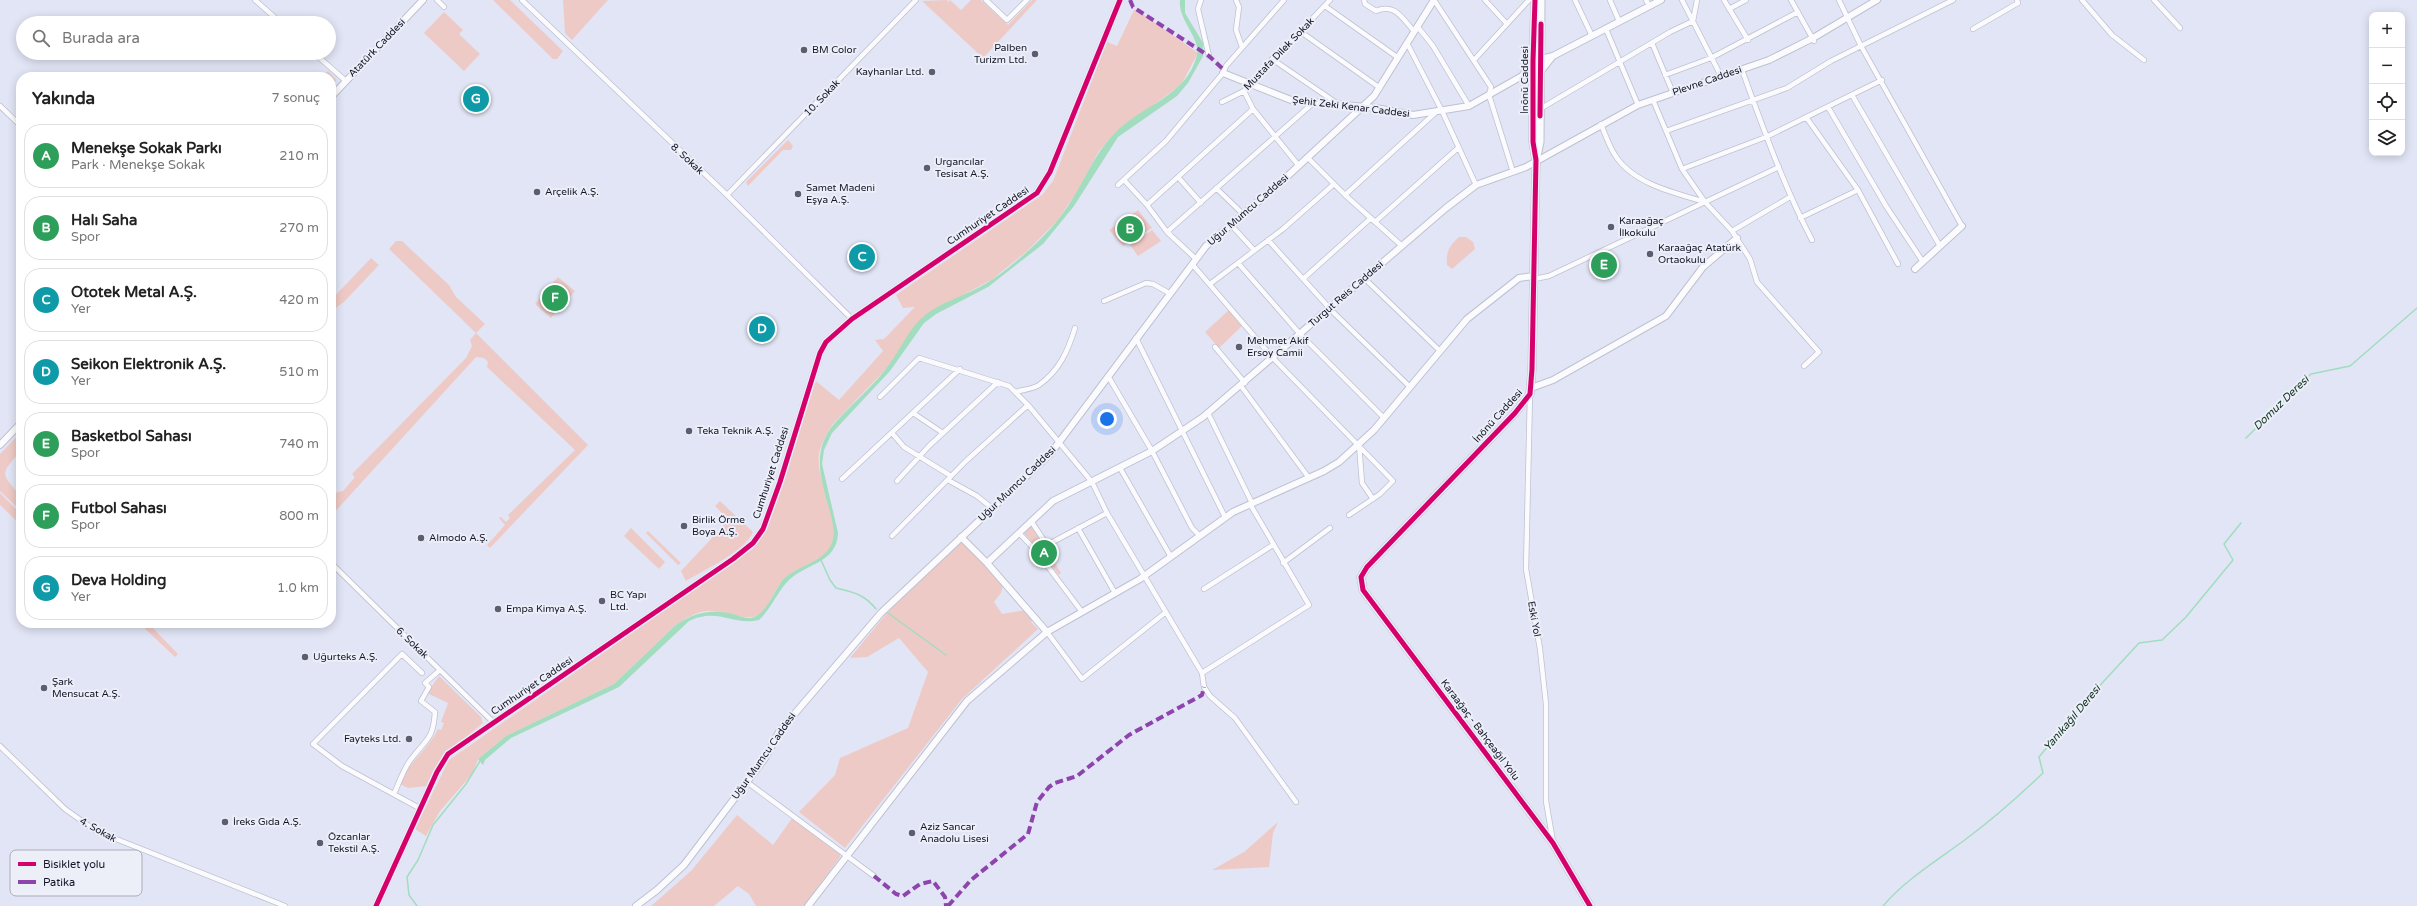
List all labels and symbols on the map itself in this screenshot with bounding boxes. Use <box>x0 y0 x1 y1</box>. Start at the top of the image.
street label: Mustafa Dilek Sokak <box>1241 15 1317 93</box>
street label: Atatürk Caddesi <box>346 16 408 80</box>
place label: Palben Turizm Ltd. <box>974 42 1027 66</box>
place label: BM Color <box>812 44 857 56</box>
marker: BM Color <box>799 45 809 55</box>
street label: İnönü Caddesi <box>1519 46 1531 114</box>
marker: Palben Turizm Ltd. <box>1030 49 1040 59</box>
street label: Plevne Caddesi <box>1671 64 1743 98</box>
place label: Kayhanlar Ltd. <box>856 66 924 78</box>
marker: Kayhanlar Ltd. <box>927 67 937 77</box>
street label: 10. Sokak <box>802 77 843 119</box>
pin: G <box>463 84 489 114</box>
street label: Şehit Zeki Kenar Caddesi <box>1292 94 1410 120</box>
street label: 8. Sokak <box>668 141 706 177</box>
place label: Urgancılar Tesisat A.Ş. <box>935 156 989 180</box>
marker: Urgancılar Tesisat A.Ş. <box>922 163 932 173</box>
street label: Uğur Mumcu Caddesi <box>1205 172 1291 248</box>
place label: Samet Madeni Eşya A.Ş. <box>806 182 875 206</box>
street label: Cumhuriyet Caddesi <box>945 184 1031 248</box>
place label: Arçelik A.Ş. <box>545 186 599 198</box>
marker: Arçelik A.Ş. <box>532 187 542 197</box>
marker: Samet Madeni Eşya A.Ş. <box>793 189 803 199</box>
pin: B <box>1117 214 1143 244</box>
place label: Karaağaç İlkokulu <box>1619 215 1664 239</box>
marker: Karaağaç İlkokulu <box>1606 222 1616 232</box>
pin: C <box>849 242 875 272</box>
place label: Karaağaç Atatürk Ortaokulu <box>1658 242 1742 266</box>
marker: Karaağaç Atatürk Ortaokulu <box>1645 249 1655 259</box>
pin: E <box>1591 250 1617 280</box>
street label: Turgut Reis Caddesi <box>1306 258 1386 330</box>
pin: F <box>542 283 568 313</box>
pin: D <box>749 314 775 344</box>
place label: Mehmet Akif Ersoy Camii <box>1247 335 1309 359</box>
marker: Mehmet Akif Ersoy Camii <box>1234 342 1244 352</box>
water label: Domuz Deresi <box>2250 372 2312 433</box>
street label: İnönü Caddesi <box>1471 387 1525 445</box>
your location <box>1097 409 1117 429</box>
place label: Teka Teknik A.Ş. <box>697 425 774 437</box>
street label: Cumhuriyet Caddesi <box>750 425 792 521</box>
marker: Teka Teknik A.Ş. <box>684 426 694 436</box>
street label: Uğur Mumcu Caddesi <box>976 444 1058 524</box>
place label: Birlik Örme Boya A.Ş. <box>692 514 745 538</box>
marker: Birlik Örme Boya A.Ş. <box>679 521 689 531</box>
place label: Almodo A.Ş. <box>429 532 488 544</box>
marker: Almodo A.Ş. <box>416 533 426 543</box>
pin: A <box>1031 538 1057 568</box>
place label: BC Yapı Ltd. <box>610 589 646 613</box>
marker: BC Yapı Ltd. <box>597 596 607 606</box>
street label: Eski Yol <box>1525 600 1543 638</box>
place label: Empa Kimya A.Ş. <box>506 603 587 615</box>
marker: Empa Kimya A.Ş. <box>493 604 503 614</box>
street label: 6. Sokak <box>393 625 431 662</box>
place label: Uğurteks A.Ş. <box>313 651 378 663</box>
marker: Uğurteks A.Ş. <box>300 652 310 662</box>
street label: Cumhuriyet Caddesi <box>489 654 575 718</box>
place label: Şark Mensucat A.Ş. <box>52 676 120 700</box>
street label: Karaağaç - Bahçeağıl Yolu <box>1438 677 1522 783</box>
water label: Yanıkağıl Deresi <box>2041 682 2104 753</box>
marker: Şark Mensucat A.Ş. <box>39 683 49 693</box>
street label: Uğur Mumcu Caddesi <box>729 710 799 802</box>
place label: Fayteks Ltd. <box>344 733 401 745</box>
marker: Fayteks Ltd. <box>404 734 414 744</box>
street label: 4. Sokak <box>78 815 119 845</box>
place label: İreks Gıda A.Ş. <box>233 816 301 828</box>
marker: İreks Gıda A.Ş. <box>220 817 230 827</box>
place label: Aziz Sancar Anadolu Lisesi <box>920 821 989 845</box>
marker: Aziz Sancar Anadolu Lisesi <box>907 828 917 838</box>
place label: Özcanlar Tekstil A.Ş. <box>328 831 380 855</box>
marker: Özcanlar Tekstil A.Ş. <box>315 838 325 848</box>
legend <box>10 850 142 896</box>
text: Bisiklet yolu <box>43 858 105 871</box>
text: Patika <box>43 876 75 889</box>

